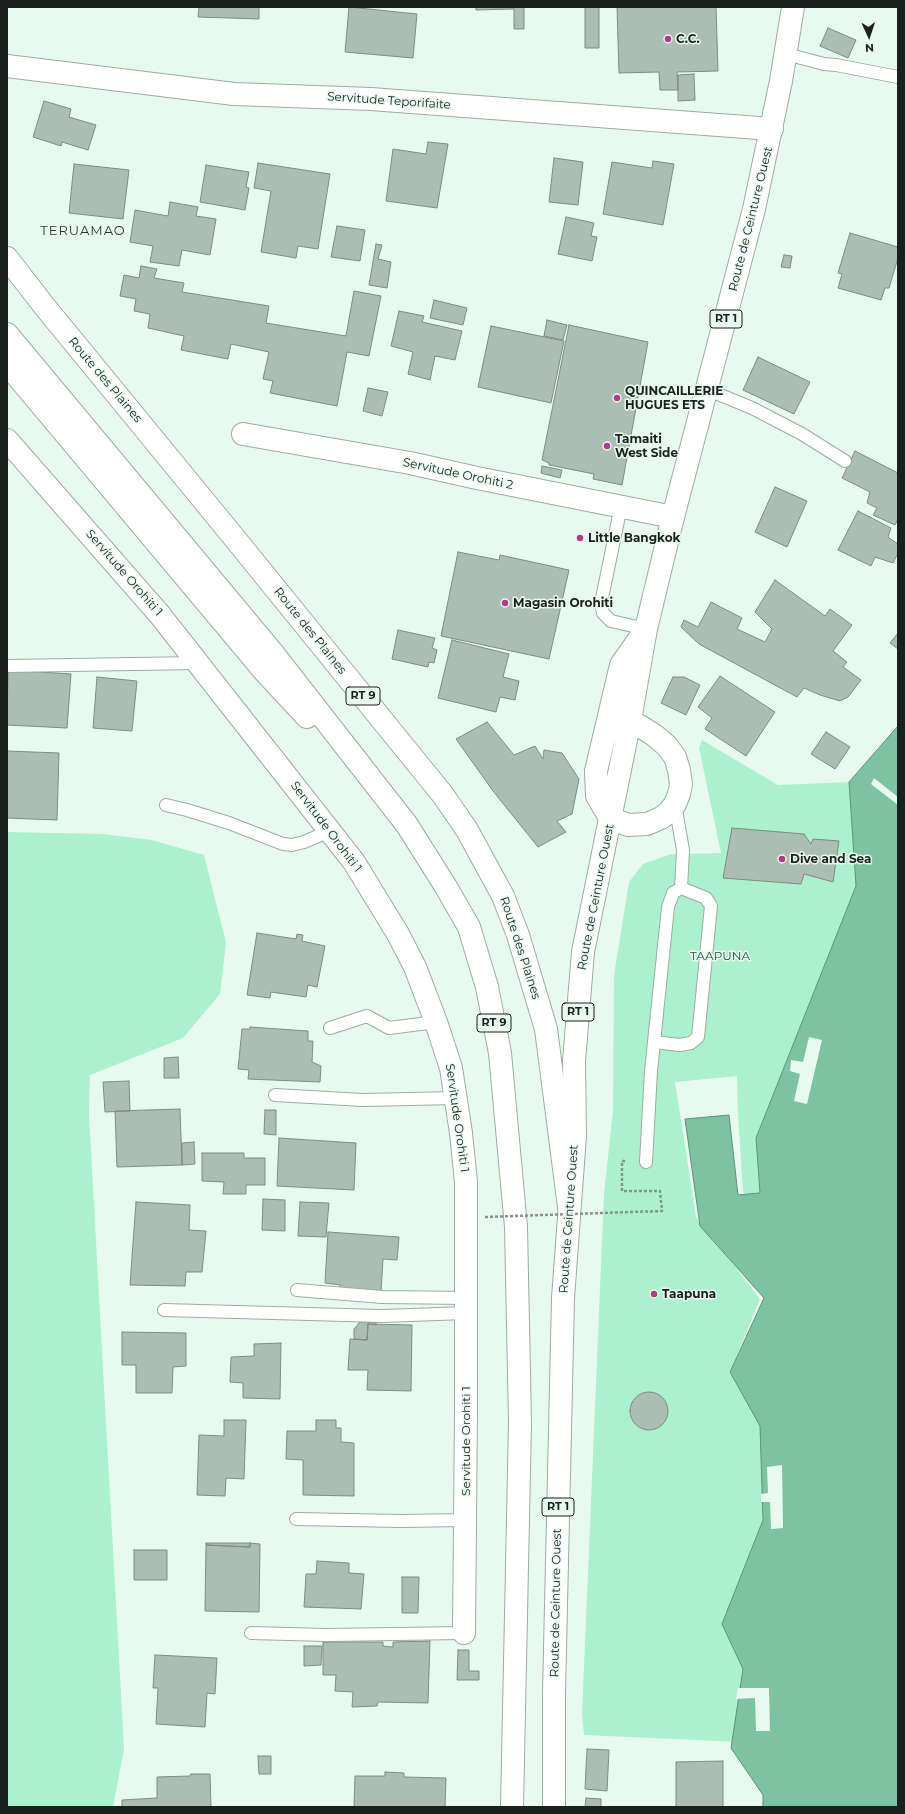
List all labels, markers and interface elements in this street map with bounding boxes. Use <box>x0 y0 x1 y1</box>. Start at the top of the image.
north arrow <box>849 16 889 56</box>
place label: C.C. <box>676 32 700 46</box>
marker: C.C. <box>663 34 673 44</box>
text: N <box>865 41 874 55</box>
street label: Servitude Teporifaite <box>327 89 451 113</box>
street label: Route de Ceinture Ouest <box>726 145 776 293</box>
district label: TERUAMAO <box>40 223 126 239</box>
road number: RT 1 <box>710 310 742 328</box>
street label: Route des Plaines <box>65 334 145 426</box>
place label: QUINCAILLERIE HUGUES ETS <box>625 384 723 412</box>
marker: QUINCAILLERIE HUGUES ETS <box>612 393 622 403</box>
place label: Tamaiti West Side <box>615 432 678 460</box>
marker: Tamaiti West Side <box>602 441 612 451</box>
street label: Servitude Orohiti 2 <box>402 455 514 493</box>
street label: Servitude Orohiti 1 <box>83 527 165 619</box>
place label: Little Bangkok <box>588 531 680 545</box>
marker: Little Bangkok <box>575 533 585 543</box>
street label: Route des Plaines <box>271 585 349 677</box>
place label: Magasin Orohiti <box>513 596 613 610</box>
marker: Magasin Orohiti <box>500 598 510 608</box>
road number: RT 9 <box>346 687 380 705</box>
street label: Servitude Orohiti 1 <box>287 779 365 875</box>
street label: Route de Ceinture Ouest <box>575 823 617 971</box>
place label: Dive and Sea <box>790 852 871 866</box>
marker: Dive and Sea <box>777 854 787 864</box>
street label: Route des Plaines <box>497 895 543 1001</box>
park label: TAAPUNA <box>690 949 750 963</box>
road number: RT 1 <box>562 1003 594 1021</box>
road number: RT 9 <box>477 1014 511 1032</box>
street label: Servitude Orohiti 1 <box>442 1063 472 1173</box>
street label: Route de Ceinture Ouest <box>557 1144 581 1294</box>
place label: Taapuna <box>662 1287 716 1301</box>
marker: Taapuna <box>649 1289 659 1299</box>
street label: Servitude Orohiti 1 <box>459 1386 473 1496</box>
road number: RT 1 <box>542 1498 574 1516</box>
street label: Route de Ceinture Ouest <box>548 1529 564 1677</box>

